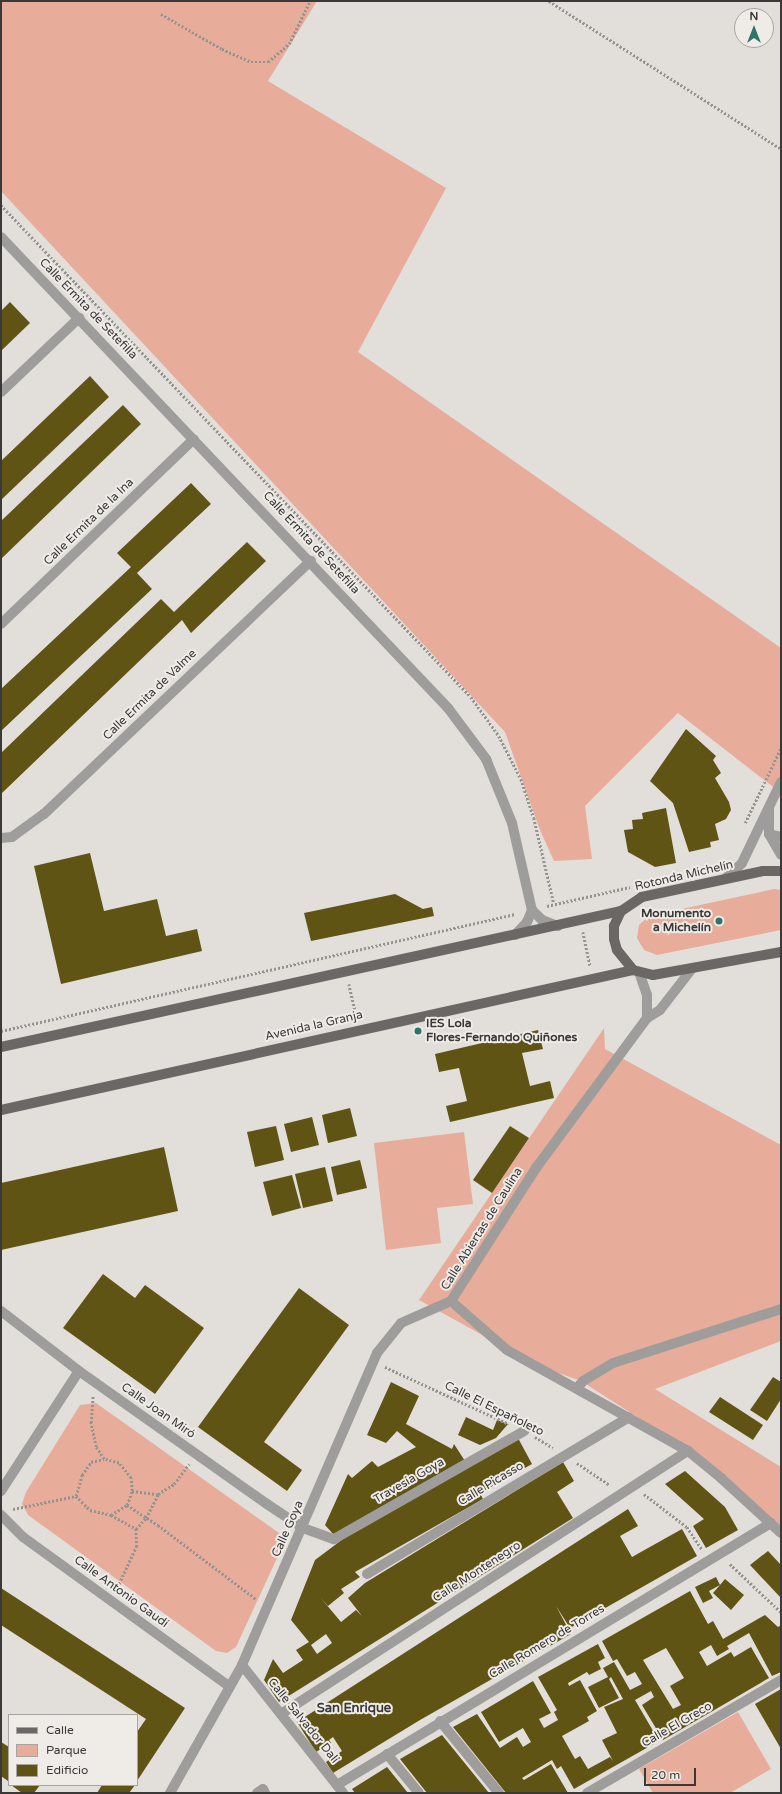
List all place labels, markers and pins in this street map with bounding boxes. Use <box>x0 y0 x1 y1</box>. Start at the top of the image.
place label: Monumento a Michelín <box>641 907 711 935</box>
marker: Monumento a Michelín <box>714 916 724 926</box>
place label: IES Lola Flores-Fernando Quiñones <box>426 1017 577 1045</box>
marker: IES Lola Flores-Fernando Quiñones <box>413 1026 423 1036</box>

